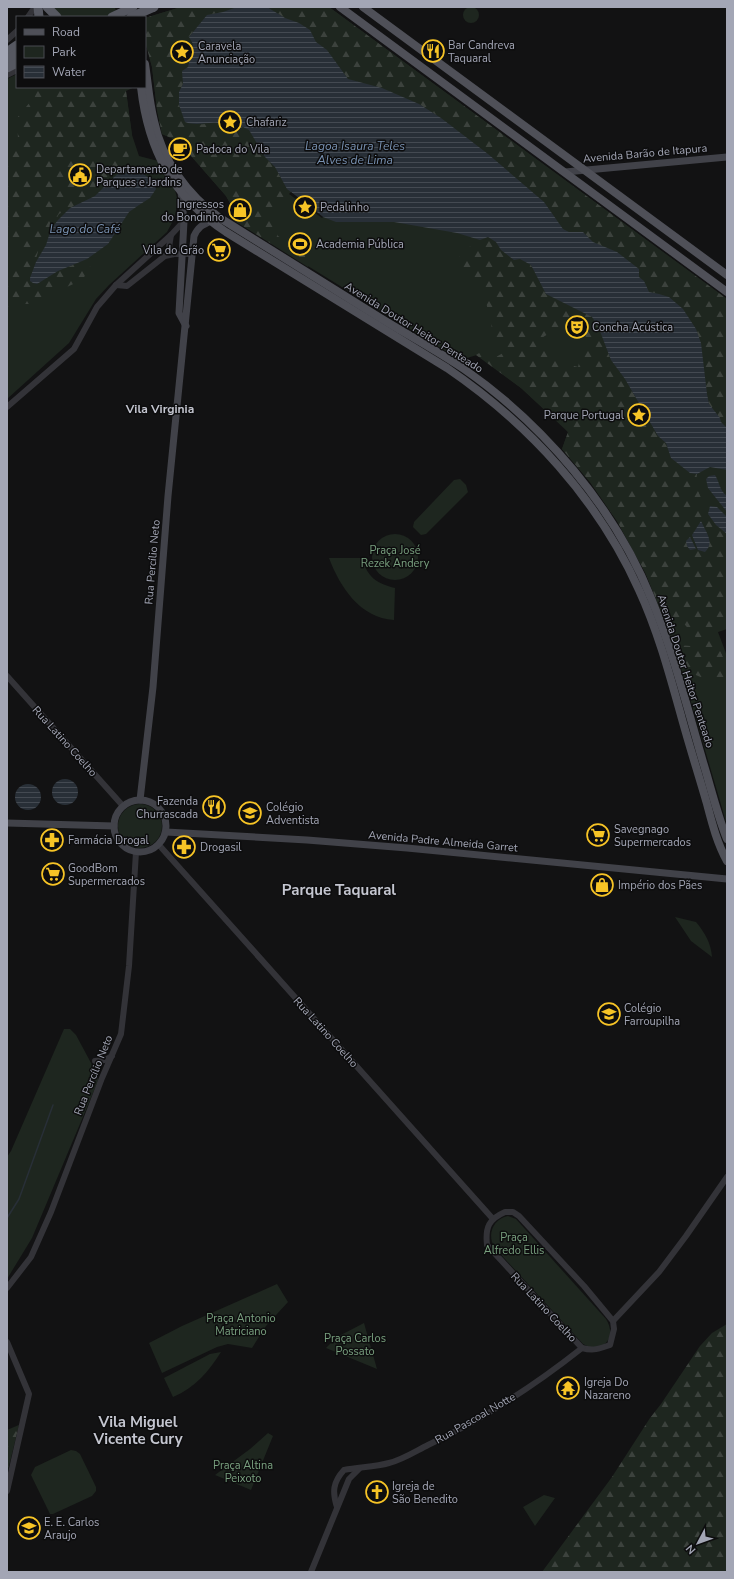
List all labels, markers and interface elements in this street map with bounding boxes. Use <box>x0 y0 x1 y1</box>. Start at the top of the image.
legend <box>16 16 146 88</box>
text: Road <box>52 24 80 40</box>
restaurant icon: Bar Candreva Taquaral <box>420 38 446 64</box>
place label: Bar Candreva Taquaral <box>448 38 515 66</box>
place icon: Caravela Anunciação <box>169 39 195 65</box>
place label: Caravela Anunciação <box>198 39 255 67</box>
text: Park <box>52 44 77 60</box>
text: Water <box>52 64 86 80</box>
place icon: Chafariz <box>217 109 243 135</box>
place label: Chafariz <box>246 115 287 130</box>
cafe icon: Padoca do Vila <box>167 136 193 162</box>
water label: Lagoa Isaura Teles Alves de Lima <box>305 138 405 168</box>
street label: Avenida Barão de Itapura <box>582 141 708 166</box>
place label: Padoca do Vila <box>196 142 270 157</box>
public building icon: Departamento de Parques e Jardins <box>67 162 93 188</box>
place label: Departamento de Parques e Jardins <box>96 162 183 190</box>
place icon: Pedalinho <box>292 194 318 220</box>
place label: Ingressos do Bondinho <box>161 197 224 225</box>
shop icon: Ingressos do Bondinho <box>227 197 253 223</box>
place label: Pedalinho <box>320 200 369 215</box>
water label: Lago do Café <box>50 221 121 237</box>
sports icon: Academia Pública <box>287 231 313 257</box>
supermarket icon: Vila do Grão <box>206 237 232 263</box>
place label: Academia Pública <box>316 237 404 252</box>
place label: Vila do Grão <box>142 243 204 258</box>
street label: Avenida Doutor Heitor Penteado <box>342 279 486 376</box>
theatre icon: Concha Acústica <box>564 314 590 340</box>
place label: Concha Acústica <box>592 320 673 335</box>
district label: Vila Virginia <box>125 401 194 417</box>
place icon: Parque Portugal <box>626 402 652 428</box>
place label: Parque Portugal <box>544 408 625 423</box>
street label: Rua Percílio Neto <box>141 519 164 605</box>
park label: Praça José Rezek Andery <box>361 543 430 571</box>
street label: Avenida Doutor Heitor Penteado <box>654 593 717 750</box>
street label: Rua Latino Coelho <box>29 703 100 780</box>
place label: Fazenda Churrascada <box>136 794 198 822</box>
restaurant icon: Fazenda Churrascada <box>201 794 227 820</box>
school or university icon: Colégio Adventista <box>237 800 263 826</box>
place label: Colégio Adventista <box>266 800 320 828</box>
supermarket icon: Savegnago Supermercados <box>585 822 611 848</box>
place label: Savegnago Supermercados <box>614 822 691 850</box>
pharmacy icon: Farmácia Drogal <box>39 827 65 853</box>
street label: Avenida Padre Almeida Garret <box>368 827 518 856</box>
place label: Farmácia Drogal <box>68 833 150 848</box>
pharmacy icon: Drogasil <box>171 834 197 860</box>
place label: Drogasil <box>200 840 242 855</box>
supermarket icon: GoodBom Supermercados <box>40 861 66 887</box>
place label: GoodBom Supermercados <box>68 861 145 889</box>
shop icon: Império dos Pães <box>589 872 615 898</box>
place label: Império dos Pães <box>618 878 702 893</box>
district label: Parque Taquaral <box>282 880 396 900</box>
street label: Rua Latino Coelho <box>290 994 361 1071</box>
school or university icon: Colégio Farroupilha <box>596 1001 622 1027</box>
place label: Colégio Farroupilha <box>624 1001 680 1029</box>
street label: Rua Percílio Neto <box>71 1033 116 1117</box>
park label: Praça Alfredo Ellis <box>484 1230 544 1258</box>
street label: Rua Latino Coelho <box>507 1269 580 1345</box>
park label: Praça Antonio Matriciano <box>206 1311 276 1339</box>
park label: Praça Carlos Possato <box>324 1331 386 1359</box>
temple icon: Igreja Do Nazareno <box>555 1375 581 1401</box>
place label: Igreja Do Nazareno <box>584 1375 631 1403</box>
street label: Rua Pascoal Notte <box>432 1389 518 1448</box>
district label: Vila Miguel Vicente Cury <box>92 1412 183 1449</box>
park label: Praça Altina Peixoto <box>213 1458 273 1486</box>
church icon: Igreja de São Benedito <box>364 1479 390 1505</box>
place label: Igreja de São Benedito <box>392 1479 458 1507</box>
school or university icon: E. E. Carlos Araujo <box>16 1515 42 1541</box>
place label: E. E. Carlos Araujo <box>44 1515 99 1543</box>
north arrow <box>678 1523 718 1563</box>
text: N <box>682 1541 699 1557</box>

